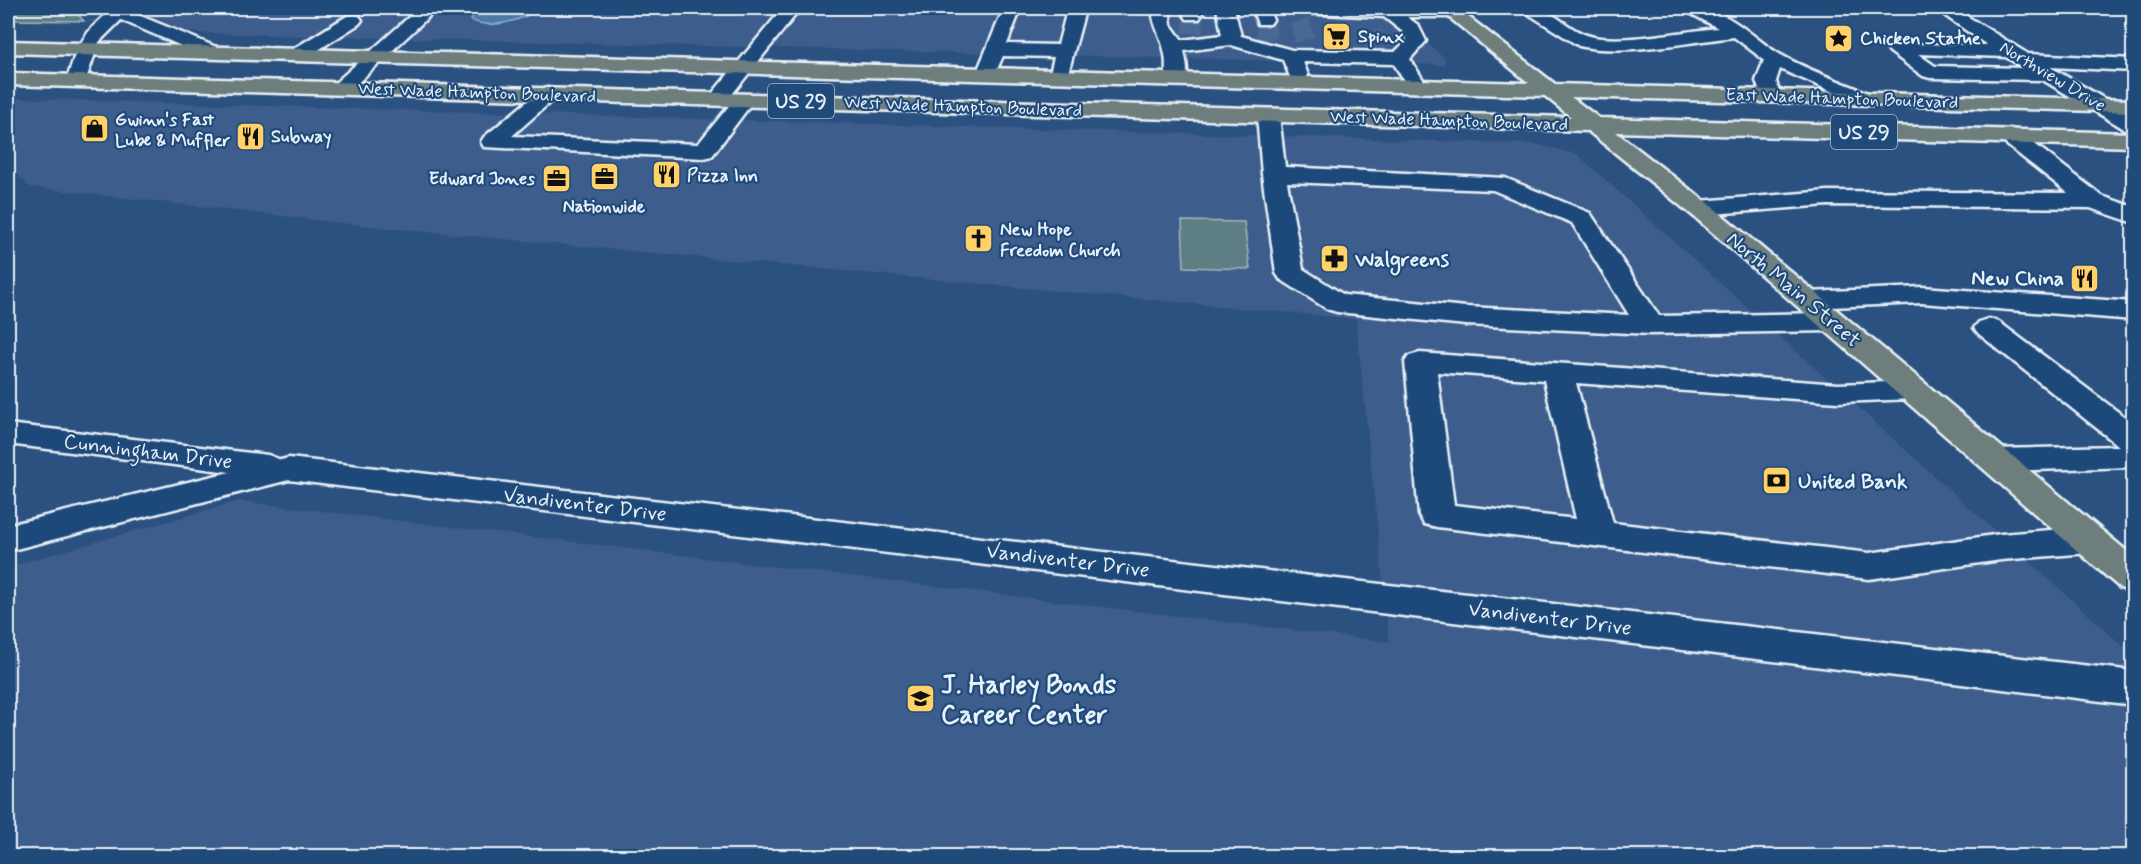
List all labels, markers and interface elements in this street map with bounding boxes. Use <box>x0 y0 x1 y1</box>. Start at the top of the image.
supermarket icon: Spinx <box>1321 20 1353 52</box>
place icon: Chicken Statue <box>1823 22 1855 54</box>
place label: Spinx <box>1358 25 1405 49</box>
place label: Chicken Statue <box>1860 27 1981 51</box>
street label: Northview Drive <box>1995 36 2110 118</box>
street label: West Wade Hampton Boulevard <box>358 77 596 109</box>
street label: East Wade Hampton Boulevard <box>1725 83 1959 115</box>
road number: US 29 <box>768 84 834 118</box>
street label: West Wade Hampton Boulevard <box>844 91 1082 123</box>
street label: West Wade Hampton Boulevard <box>1330 105 1568 137</box>
place label: Gwinn's Fast Lube & Muffler <box>115 108 230 153</box>
shop icon: Gwinn's Fast Lube & Muffler <box>78 113 110 145</box>
road number: US 29 <box>1831 115 1897 149</box>
restaurant icon: Subway <box>234 120 266 152</box>
place label: Subway <box>271 125 332 149</box>
restaurant icon: Pizza Inn <box>650 159 682 191</box>
office icon: Nationwide <box>588 161 620 193</box>
office icon: Edward Jones <box>540 162 572 194</box>
place label: Pizza Inn <box>687 164 758 188</box>
place label: Edward Jones <box>429 167 535 191</box>
place label: Nationwide <box>563 195 646 219</box>
place label: New Hope Freedom Church <box>1000 218 1121 263</box>
church icon: New Hope Freedom Church <box>963 223 995 255</box>
street label: North Main Street <box>1720 225 1866 354</box>
pharmacy icon: Walgreens <box>1318 243 1350 275</box>
place label: Walgreens <box>1354 246 1450 276</box>
restaurant icon: New China <box>2069 262 2101 294</box>
place label: New China <box>1971 265 2064 293</box>
street label: Cunningham Drive <box>62 428 234 478</box>
bank icon: United Bank <box>1761 465 1793 497</box>
place label: United Bank <box>1798 468 1908 496</box>
street label: Vandiventer Drive <box>502 481 668 529</box>
street label: Vandiventer Drive <box>985 537 1151 585</box>
street label: Vandiventer Drive <box>1467 595 1633 643</box>
place label: J. Harley Bonds Career Center <box>941 669 1117 733</box>
school or university icon: J. Harley Bonds Career Center <box>904 683 936 715</box>

